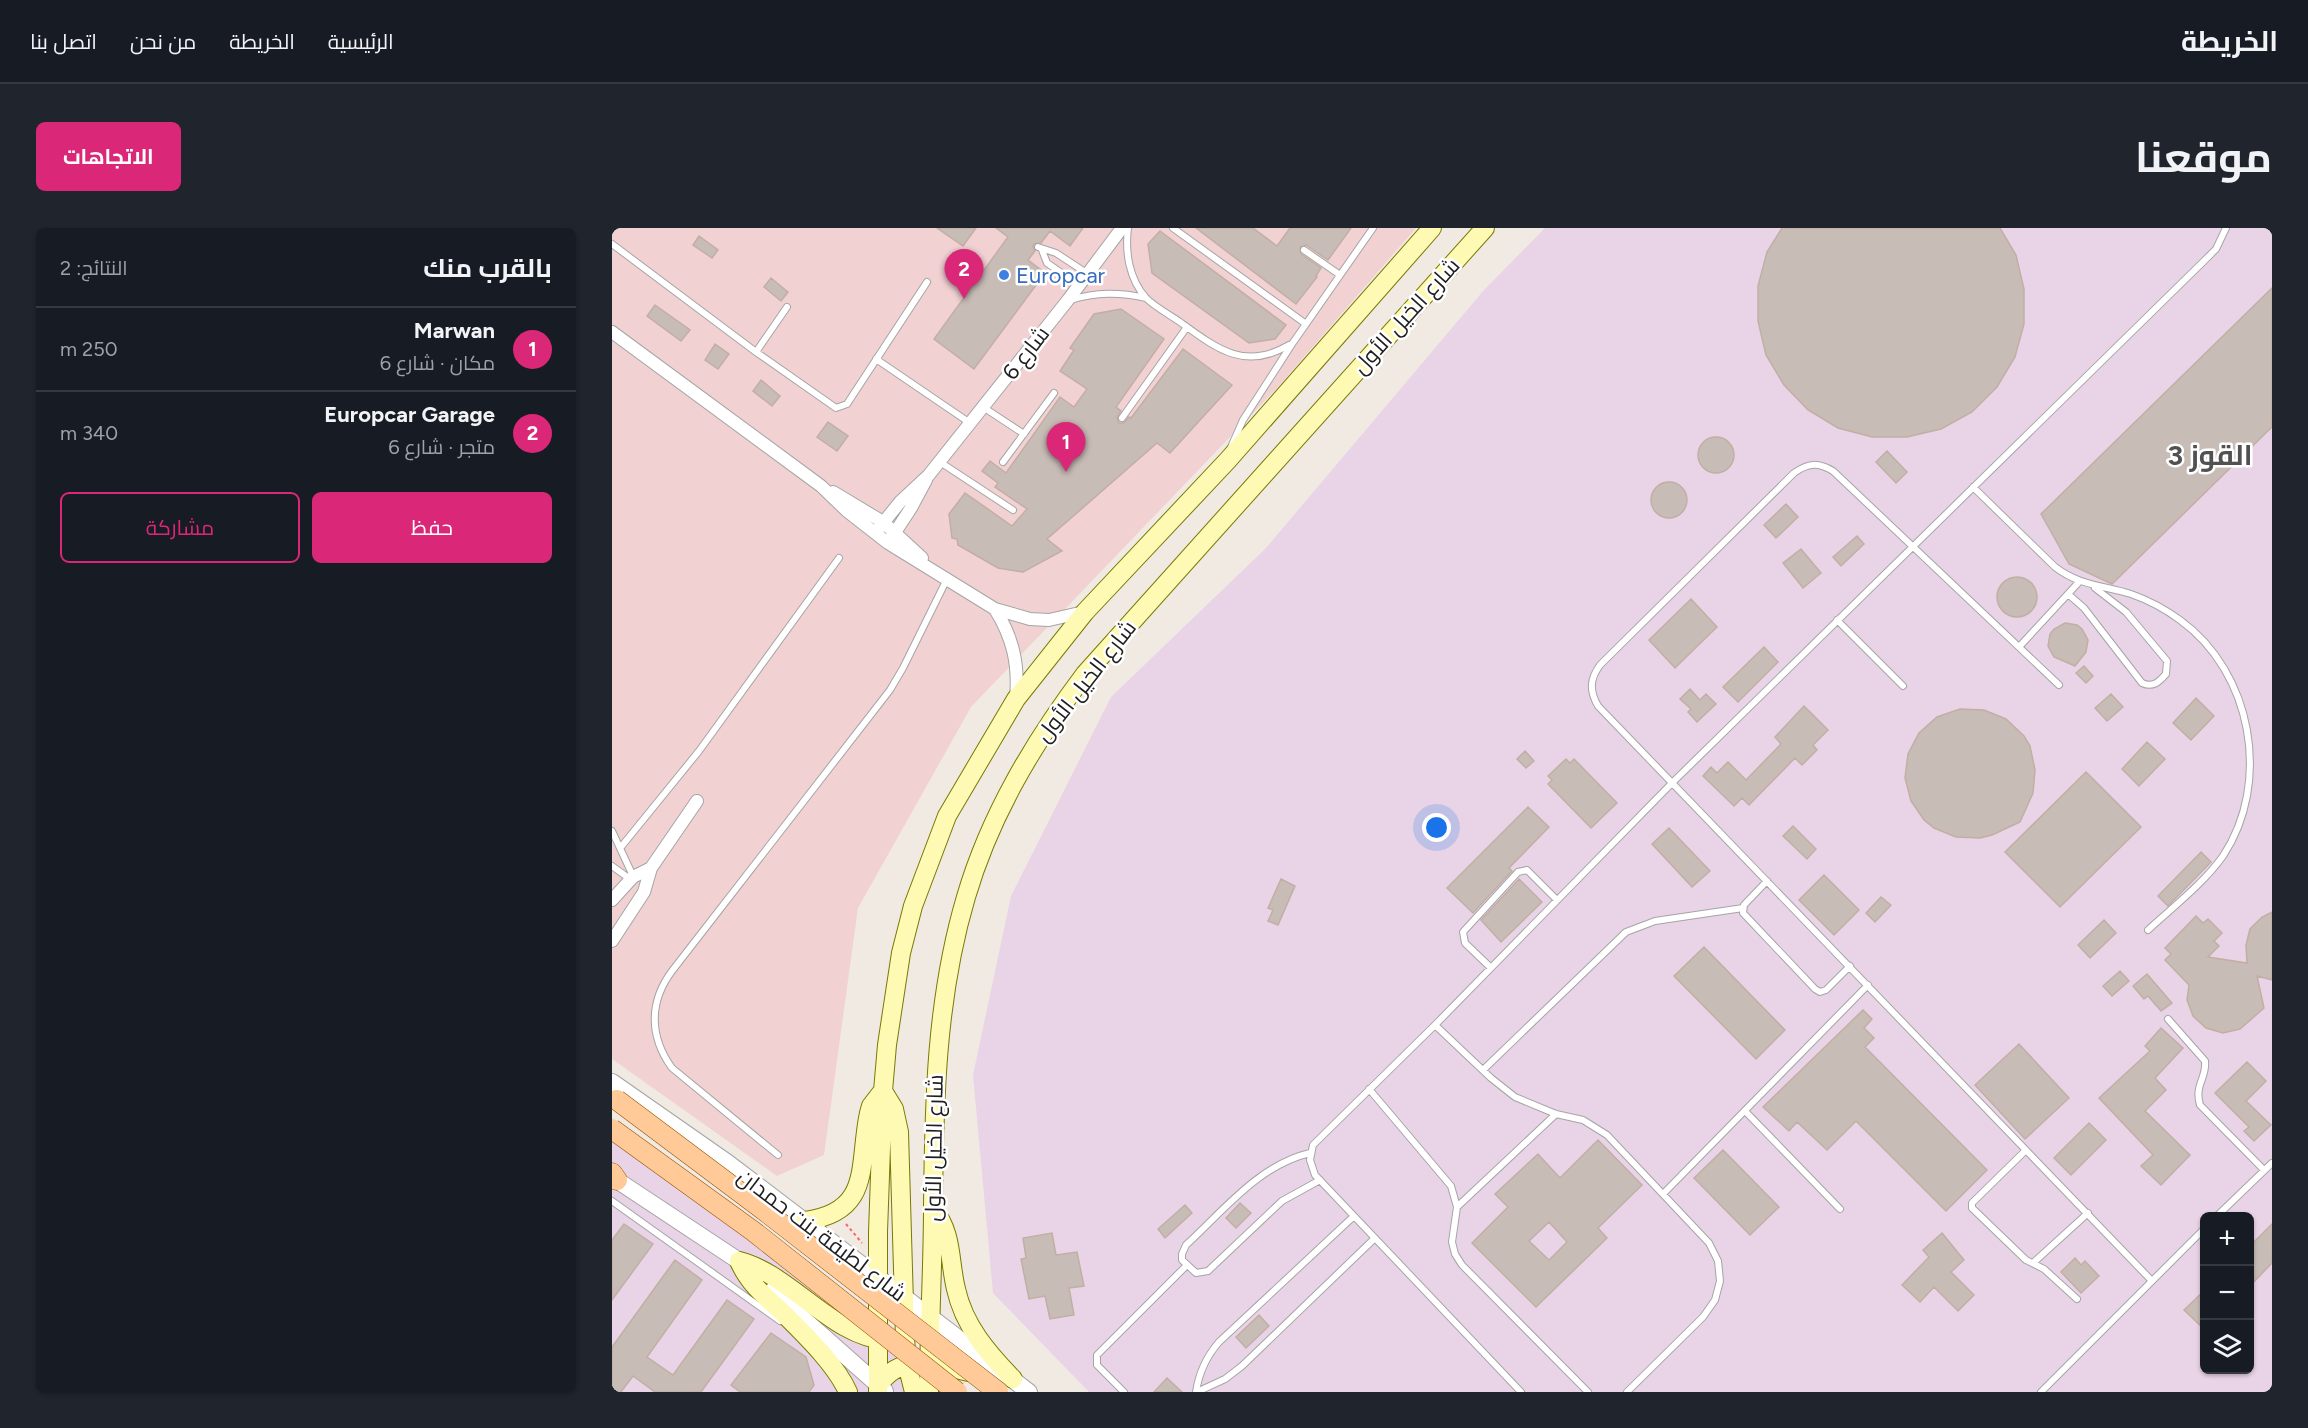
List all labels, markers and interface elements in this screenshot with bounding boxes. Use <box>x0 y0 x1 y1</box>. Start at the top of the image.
text: الخريطة <box>2181 24 2278 58</box>
text: اتصل بنا <box>30 29 97 54</box>
text: من نحن <box>130 29 196 54</box>
text: الخريطة <box>229 29 295 54</box>
text: الرئيسية <box>328 29 394 54</box>
button: الاتجاهات <box>36 122 181 191</box>
text: موقعنا <box>2135 132 2272 183</box>
pin: 2 <box>944 250 984 299</box>
text: بالقرب منك <box>423 252 552 284</box>
street label: شارع الخيل الأول <box>1347 252 1466 380</box>
text: النتائج: 2 <box>60 256 128 280</box>
place label: Europcar <box>1016 262 1106 289</box>
marker: Europcar <box>997 268 1011 282</box>
text: Marwan <box>414 317 495 344</box>
street label: شارع 6 <box>997 321 1056 386</box>
text: 250 m <box>60 337 117 361</box>
text: 1 <box>528 337 537 361</box>
text: مكان · شارع 6 <box>380 351 495 375</box>
text: Europcar Garage <box>324 401 495 428</box>
text: 340 m <box>60 421 118 445</box>
text: 2 <box>527 421 538 445</box>
pin: 1 <box>1046 422 1086 472</box>
text: متجر · شارع 6 <box>388 435 495 459</box>
district label: القوز 3 <box>2168 438 2252 472</box>
button: مشاركة <box>60 492 300 563</box>
button: حفظ <box>312 492 552 563</box>
street label: شارع الخيل الأول <box>1030 615 1143 748</box>
your location <box>1422 813 1451 842</box>
street label: شارع الخيل الأول <box>919 1074 950 1222</box>
street label: شارع لطيفة بنت حمدان <box>732 1163 912 1308</box>
map controls <box>2200 1212 2254 1374</box>
button: + <box>2200 1212 2254 1266</box>
button: − <box>2200 1266 2254 1320</box>
button: layers <box>2200 1320 2254 1374</box>

